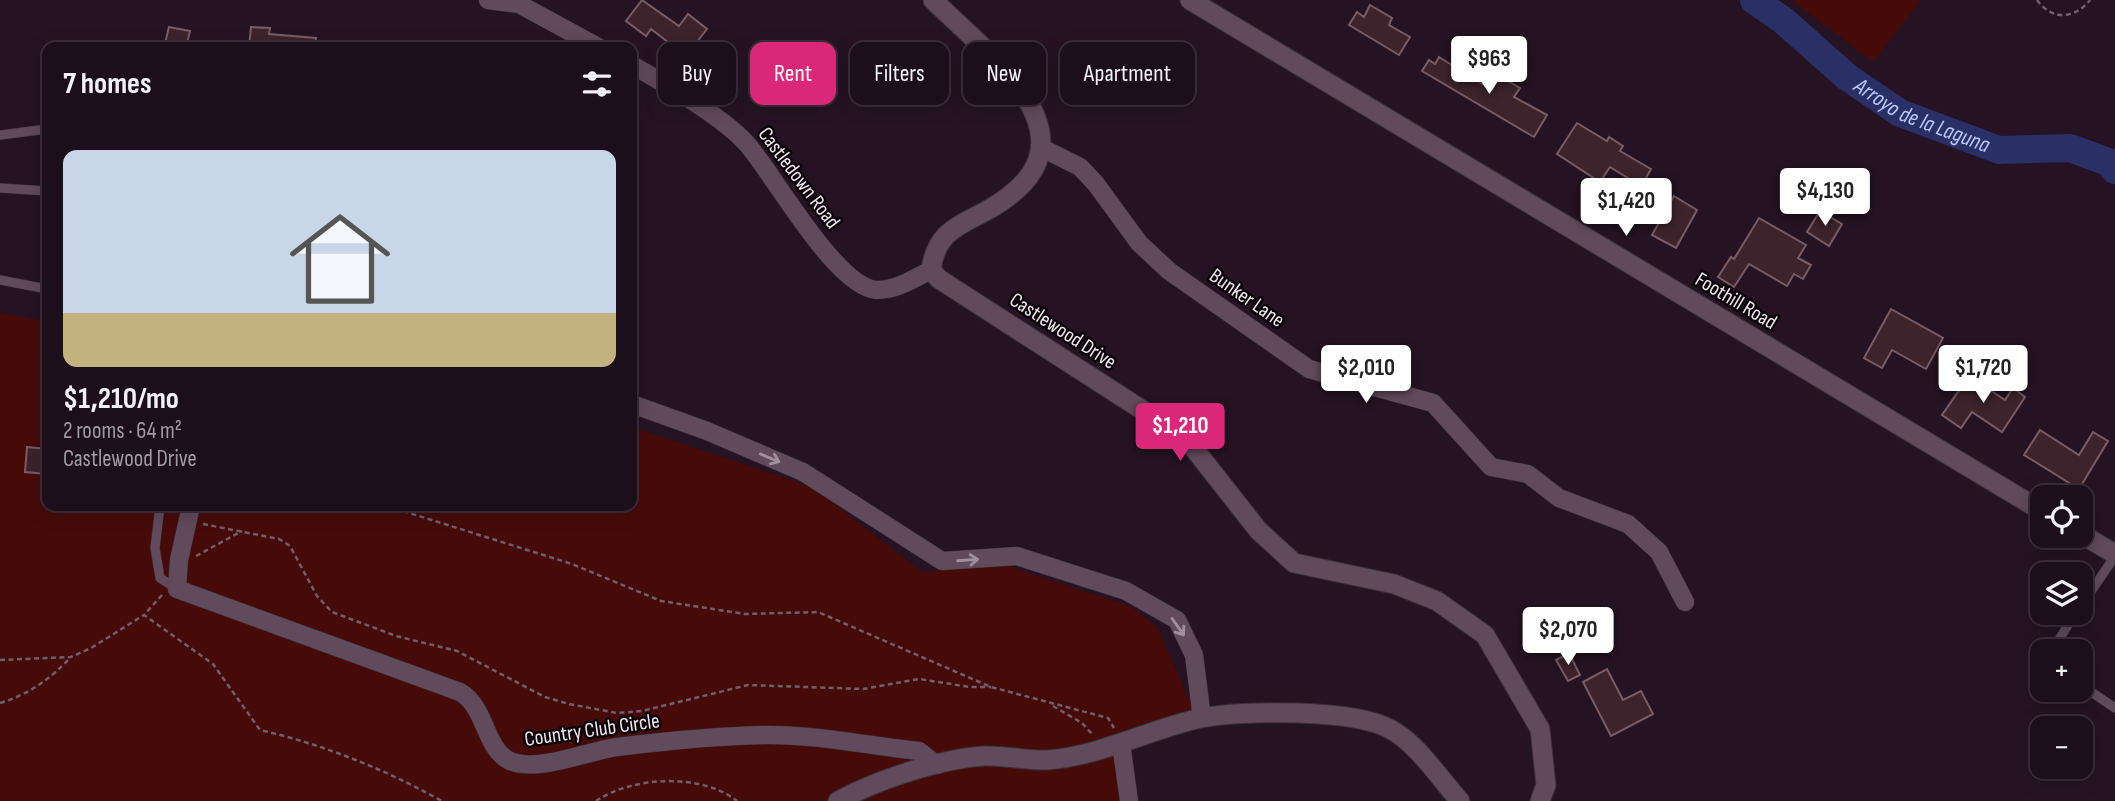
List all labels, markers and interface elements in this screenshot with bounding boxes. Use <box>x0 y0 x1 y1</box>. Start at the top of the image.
pin: $963 <box>1448 36 1530 96</box>
chip: Buy <box>658 42 736 105</box>
chip: Rent <box>750 42 836 105</box>
chip: Filters <box>850 42 949 105</box>
chip: New <box>963 42 1046 105</box>
chip: Apartment <box>1060 42 1195 105</box>
text: $963 <box>1467 45 1511 73</box>
icon: filters <box>578 65 616 103</box>
text: 7 homes <box>63 66 151 102</box>
water label: Arroyo de la Laguna <box>1848 71 1994 160</box>
street label: Castledown Road <box>753 122 845 234</box>
pin: $4,130 <box>1768 168 1882 228</box>
text: $4,130 <box>1796 177 1854 205</box>
pin: $1,420 <box>1569 178 1683 238</box>
text: $1,420 <box>1597 187 1655 215</box>
icon: home <box>277 196 403 322</box>
street label: Bunker Lane <box>1205 263 1289 333</box>
street label: Foothill Road <box>1691 267 1781 335</box>
street label: Castlewood Drive <box>1005 287 1121 375</box>
pin: $2,010 <box>1309 346 1423 405</box>
pin: $1,720 <box>1926 346 2040 405</box>
text: $2,010 <box>1337 354 1395 382</box>
text: $1,720 <box>1955 354 2011 382</box>
text: $1,210/mo <box>63 381 179 417</box>
pin: $1,210 <box>1123 404 1237 463</box>
text: $1,210 <box>1152 412 1208 440</box>
text: 2 rooms · 64 m² <box>63 417 182 445</box>
text: Castlewood Drive <box>63 445 197 473</box>
one-way arrow <box>759 452 780 465</box>
map controls <box>2030 485 2093 779</box>
button: locate <box>2030 485 2093 548</box>
one-way arrow <box>957 553 980 566</box>
button: layers <box>2030 562 2093 625</box>
pin: $2,070 <box>1511 608 1625 667</box>
text: $2,070 <box>1539 616 1597 644</box>
one-way arrow <box>1170 617 1185 636</box>
button: + <box>2030 639 2093 702</box>
street label: Country Club Circle <box>523 708 661 752</box>
button: − <box>2030 716 2093 779</box>

